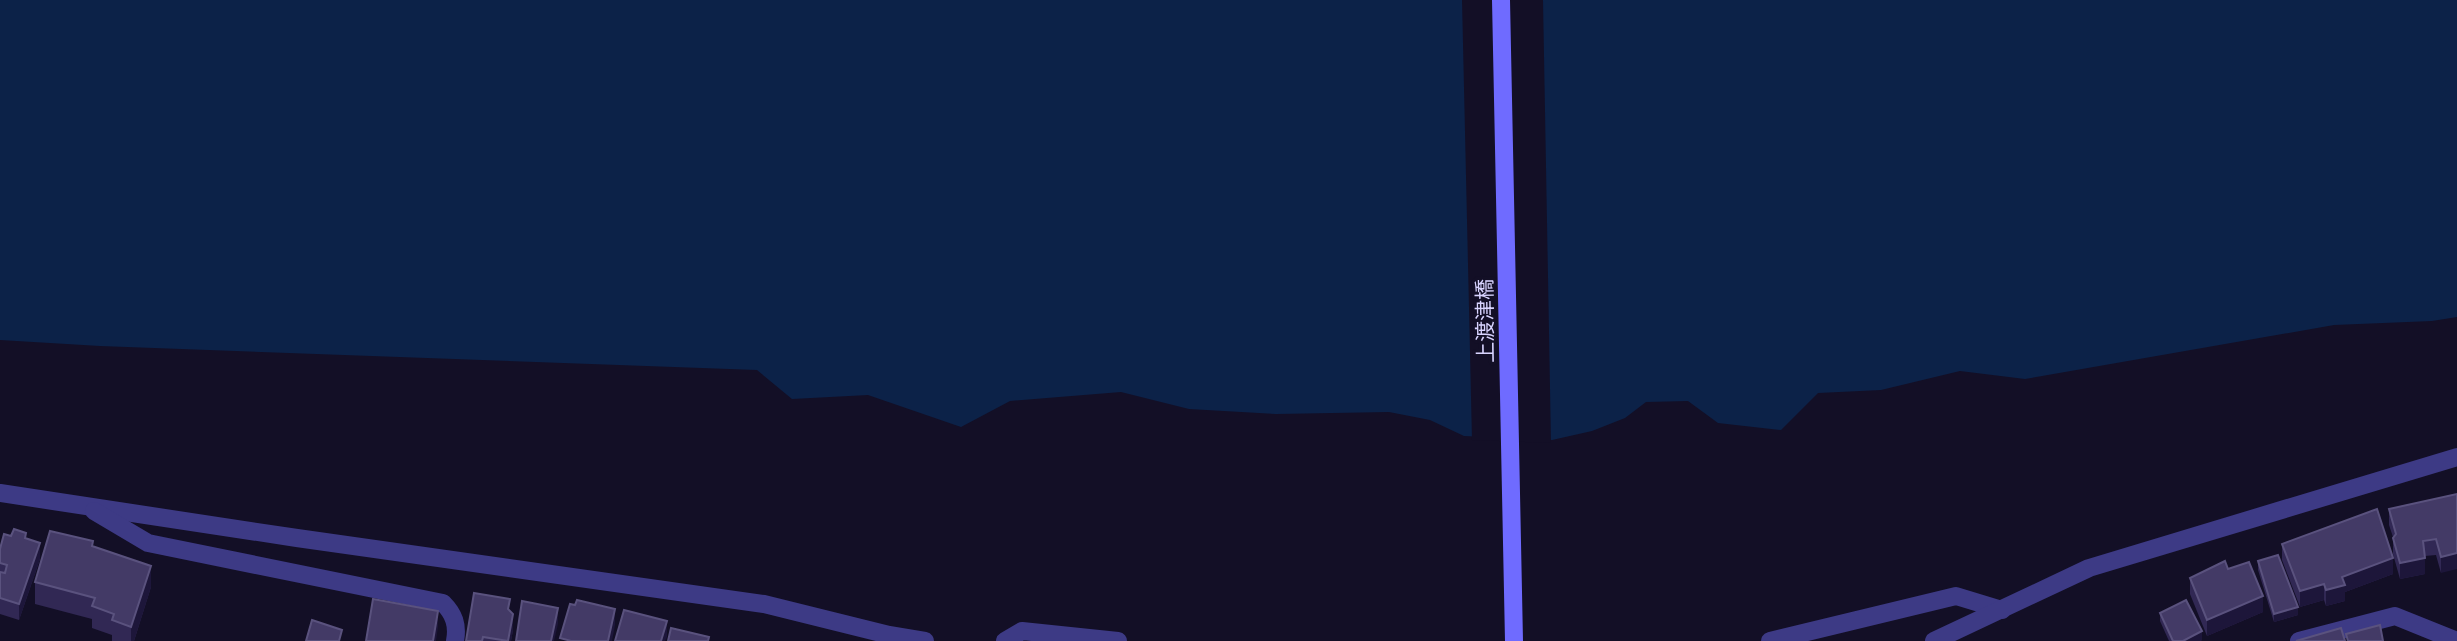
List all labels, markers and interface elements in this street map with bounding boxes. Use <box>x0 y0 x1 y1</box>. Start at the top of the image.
street label: 上渡津橋 <box>1472 279 1498 363</box>

